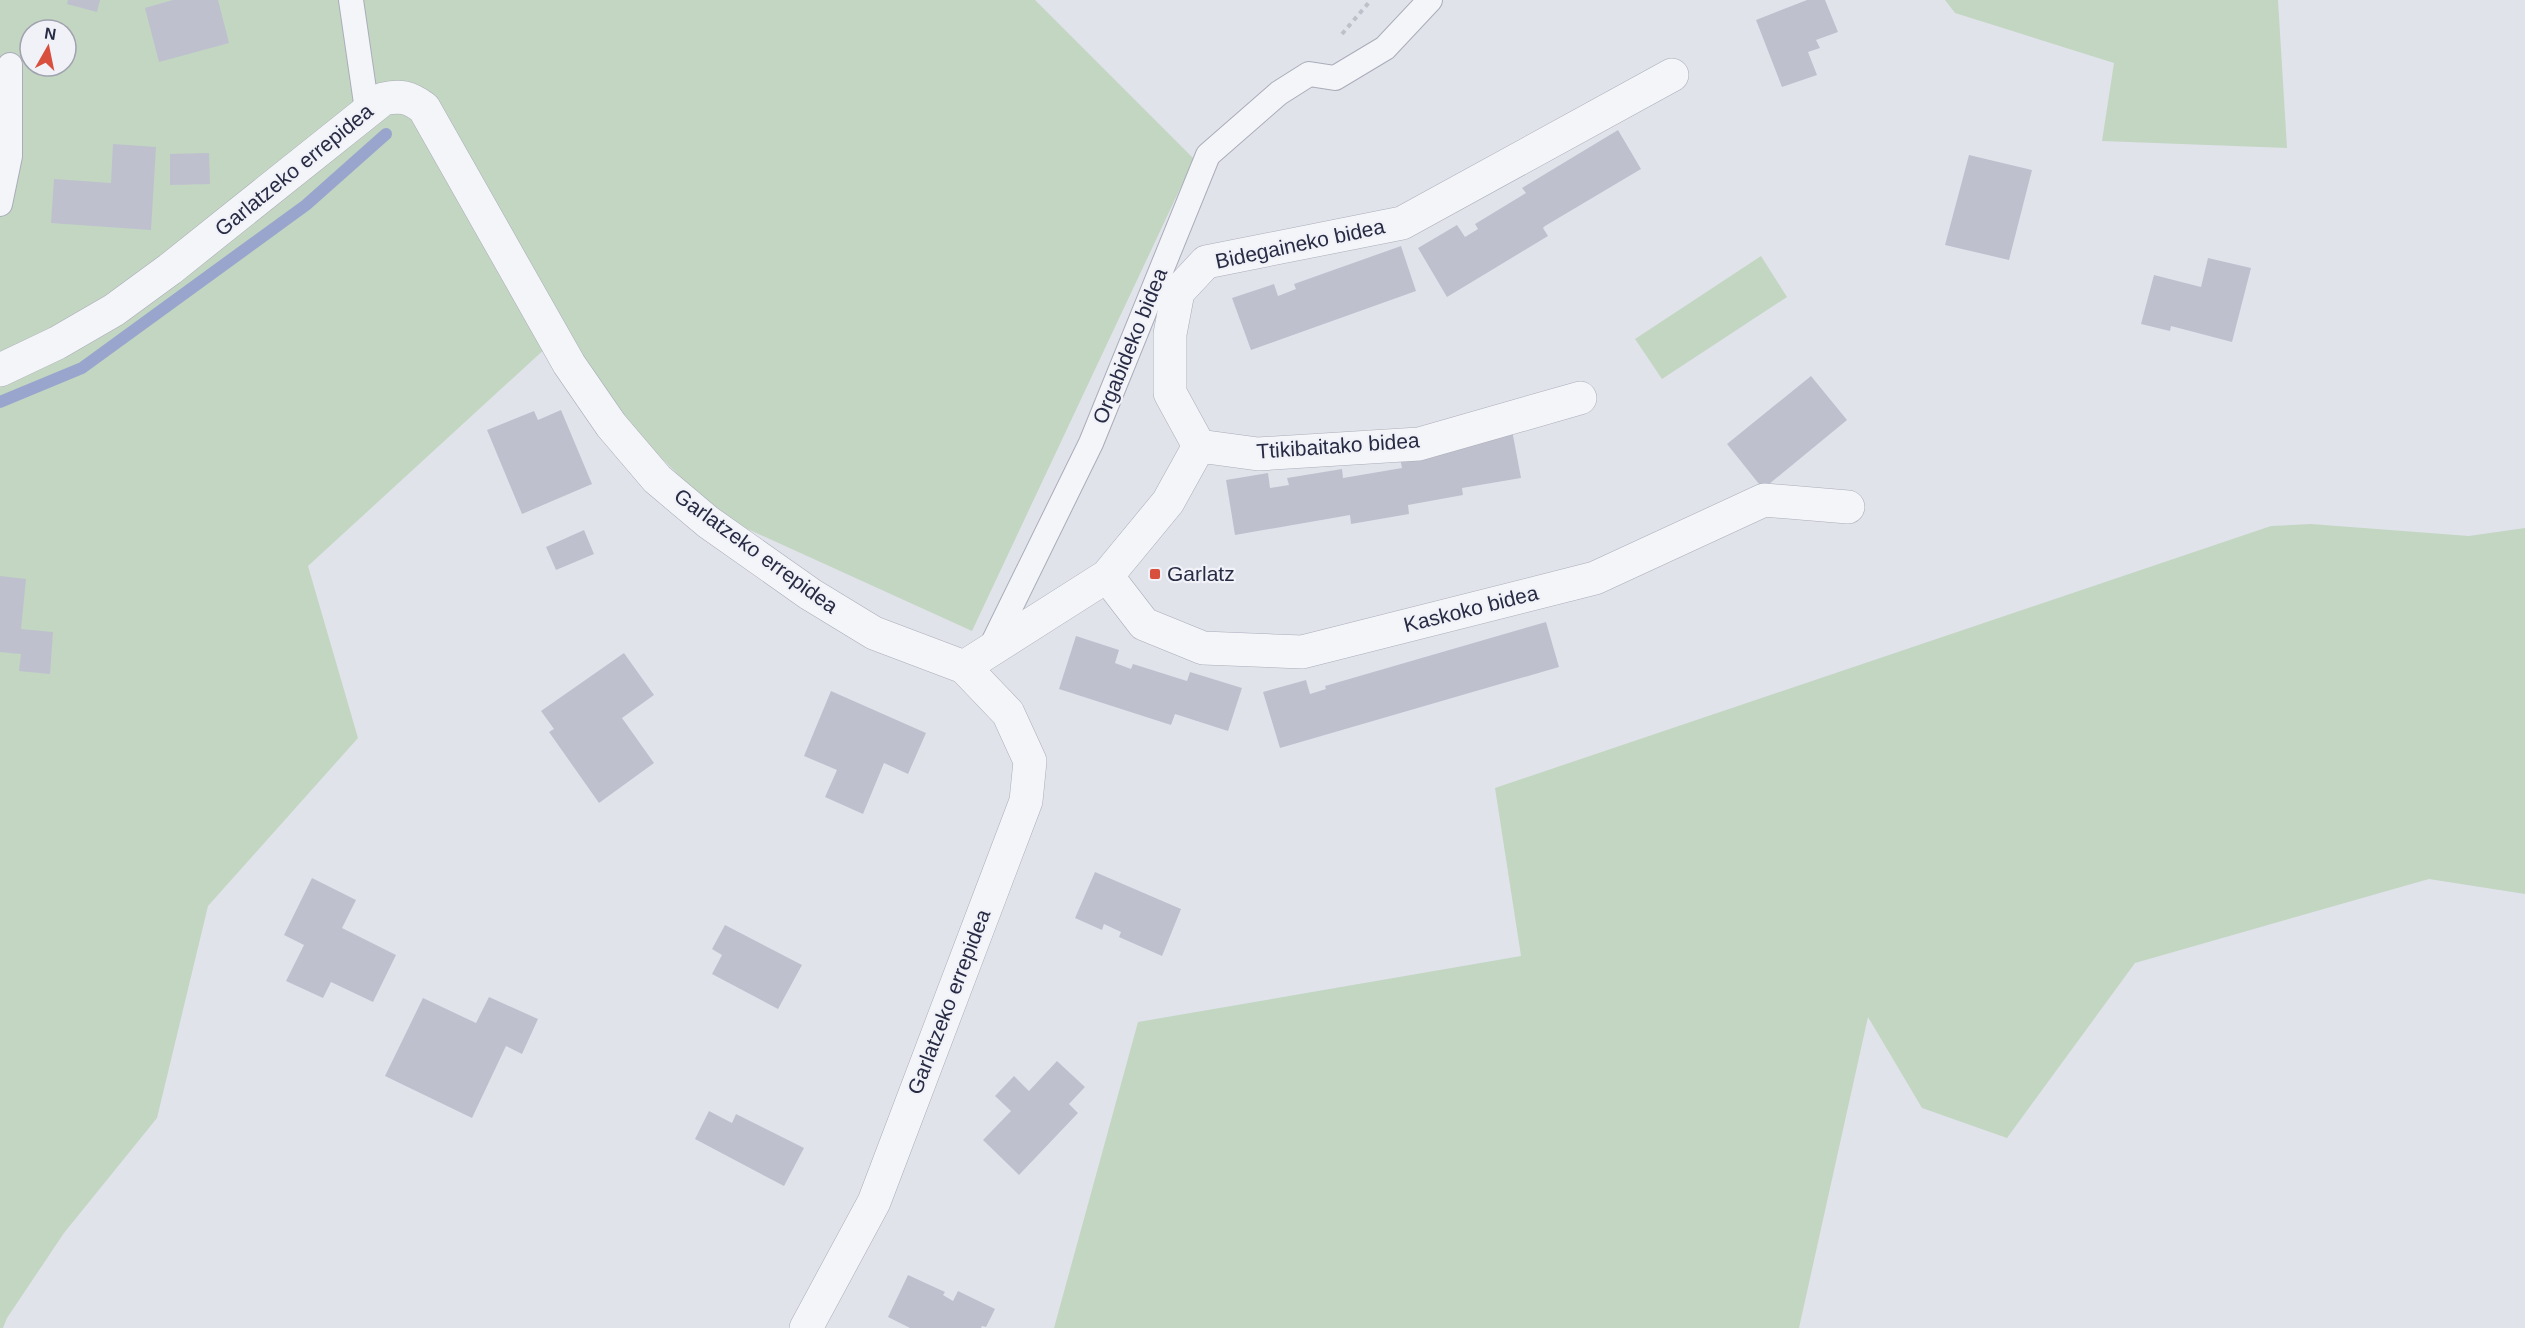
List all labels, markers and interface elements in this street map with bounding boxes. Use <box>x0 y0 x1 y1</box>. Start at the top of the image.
north arrow <box>18 18 78 78</box>
text: N <box>43 24 57 43</box>
street label: Garlatzeko errepidea <box>210 99 377 240</box>
street label: Bidegaineko bidea <box>1213 214 1387 273</box>
street label: Orgabideko bidea <box>1088 264 1171 427</box>
street label: Ttikibaitako bidea <box>1256 428 1421 463</box>
street label: Garlatzeko errepidea <box>670 484 843 618</box>
place label: Garlatz <box>1167 562 1235 585</box>
marker: Garlatz <box>1148 567 1162 581</box>
street label: Kaskoko bidea <box>1401 581 1541 636</box>
street label: Garlatzeko errepidea <box>903 906 995 1097</box>

